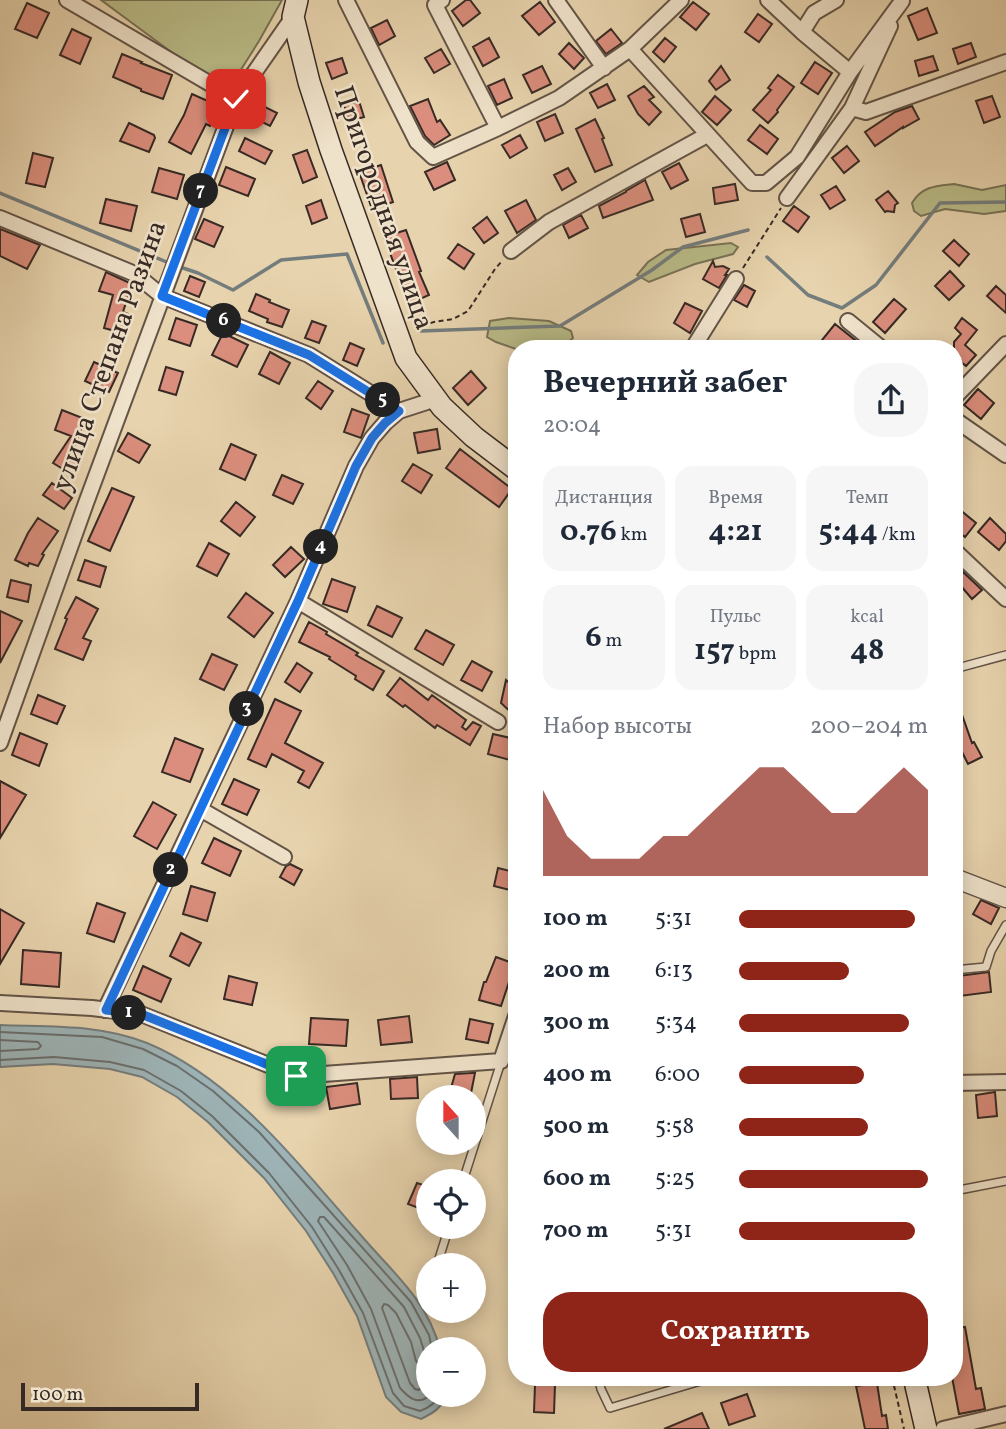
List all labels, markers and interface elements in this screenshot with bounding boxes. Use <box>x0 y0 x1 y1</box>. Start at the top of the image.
pin <box>206 69 266 129</box>
icon: check <box>217 80 255 118</box>
street label: Пригородная улица <box>323 81 443 335</box>
pin: 7 <box>184 174 218 208</box>
text: 7 <box>196 177 205 203</box>
street label: улица Степана Разина <box>43 215 177 497</box>
pin: 6 <box>206 304 242 338</box>
text: 6 <box>218 307 229 333</box>
text: Вечерний забег <box>543 362 787 406</box>
button: share <box>854 363 928 437</box>
pin: 5 <box>366 382 400 418</box>
text: 5 <box>378 386 387 412</box>
text: 20:04 <box>543 410 601 442</box>
text: Дистанция <box>555 485 653 511</box>
text: Время <box>708 485 763 511</box>
text: Темп <box>846 485 889 511</box>
text: 0.76 <box>560 511 617 553</box>
text: 4:21 <box>708 511 763 553</box>
text: 5:44 <box>819 511 878 553</box>
text: km <box>617 522 648 548</box>
text: /km <box>878 522 916 548</box>
pin: 4 <box>304 530 338 564</box>
text: 4 <box>315 533 326 559</box>
text: Пульс <box>710 604 761 630</box>
text: kcal <box>850 604 884 630</box>
text: 6 <box>585 617 602 659</box>
text: m <box>602 628 622 654</box>
text: 157 <box>694 630 735 672</box>
text: 48 <box>850 630 884 672</box>
text: bpm <box>735 641 777 667</box>
pin: 3 <box>230 692 264 726</box>
text: 3 <box>242 695 251 721</box>
text: Набор высоты <box>543 711 692 743</box>
text: 200–204 m <box>810 711 928 743</box>
pin: 2 <box>154 852 188 888</box>
text: 2 <box>166 856 175 882</box>
text: 100 m <box>543 903 608 935</box>
text: 5:31 <box>655 903 692 935</box>
text: 200 m <box>543 955 610 987</box>
text: 6:13 <box>655 955 693 987</box>
pin: 1 <box>111 996 146 1030</box>
text: 1 <box>125 999 132 1025</box>
text: 300 m <box>543 1007 610 1039</box>
text: 5:34 <box>655 1007 697 1039</box>
pin <box>266 1046 326 1106</box>
icon: arrive <box>277 1057 315 1095</box>
text: 400 m <box>543 1059 612 1091</box>
text: 6:00 <box>655 1059 700 1091</box>
north arrow <box>416 1085 486 1155</box>
map controls <box>416 1085 486 1407</box>
text: 500 m <box>543 1111 609 1143</box>
text: 5:58 <box>655 1111 694 1143</box>
text: 600 m <box>543 1163 611 1195</box>
text: 5:25 <box>655 1163 695 1195</box>
button: locate <box>416 1169 486 1239</box>
text: 700 m <box>543 1215 609 1247</box>
text: 5:31 <box>655 1215 692 1247</box>
button: + <box>416 1253 486 1323</box>
button: Сохранить <box>543 1292 928 1372</box>
button: − <box>416 1337 486 1407</box>
scale bar <box>21 1380 200 1412</box>
text: 100 m <box>32 1382 83 1408</box>

